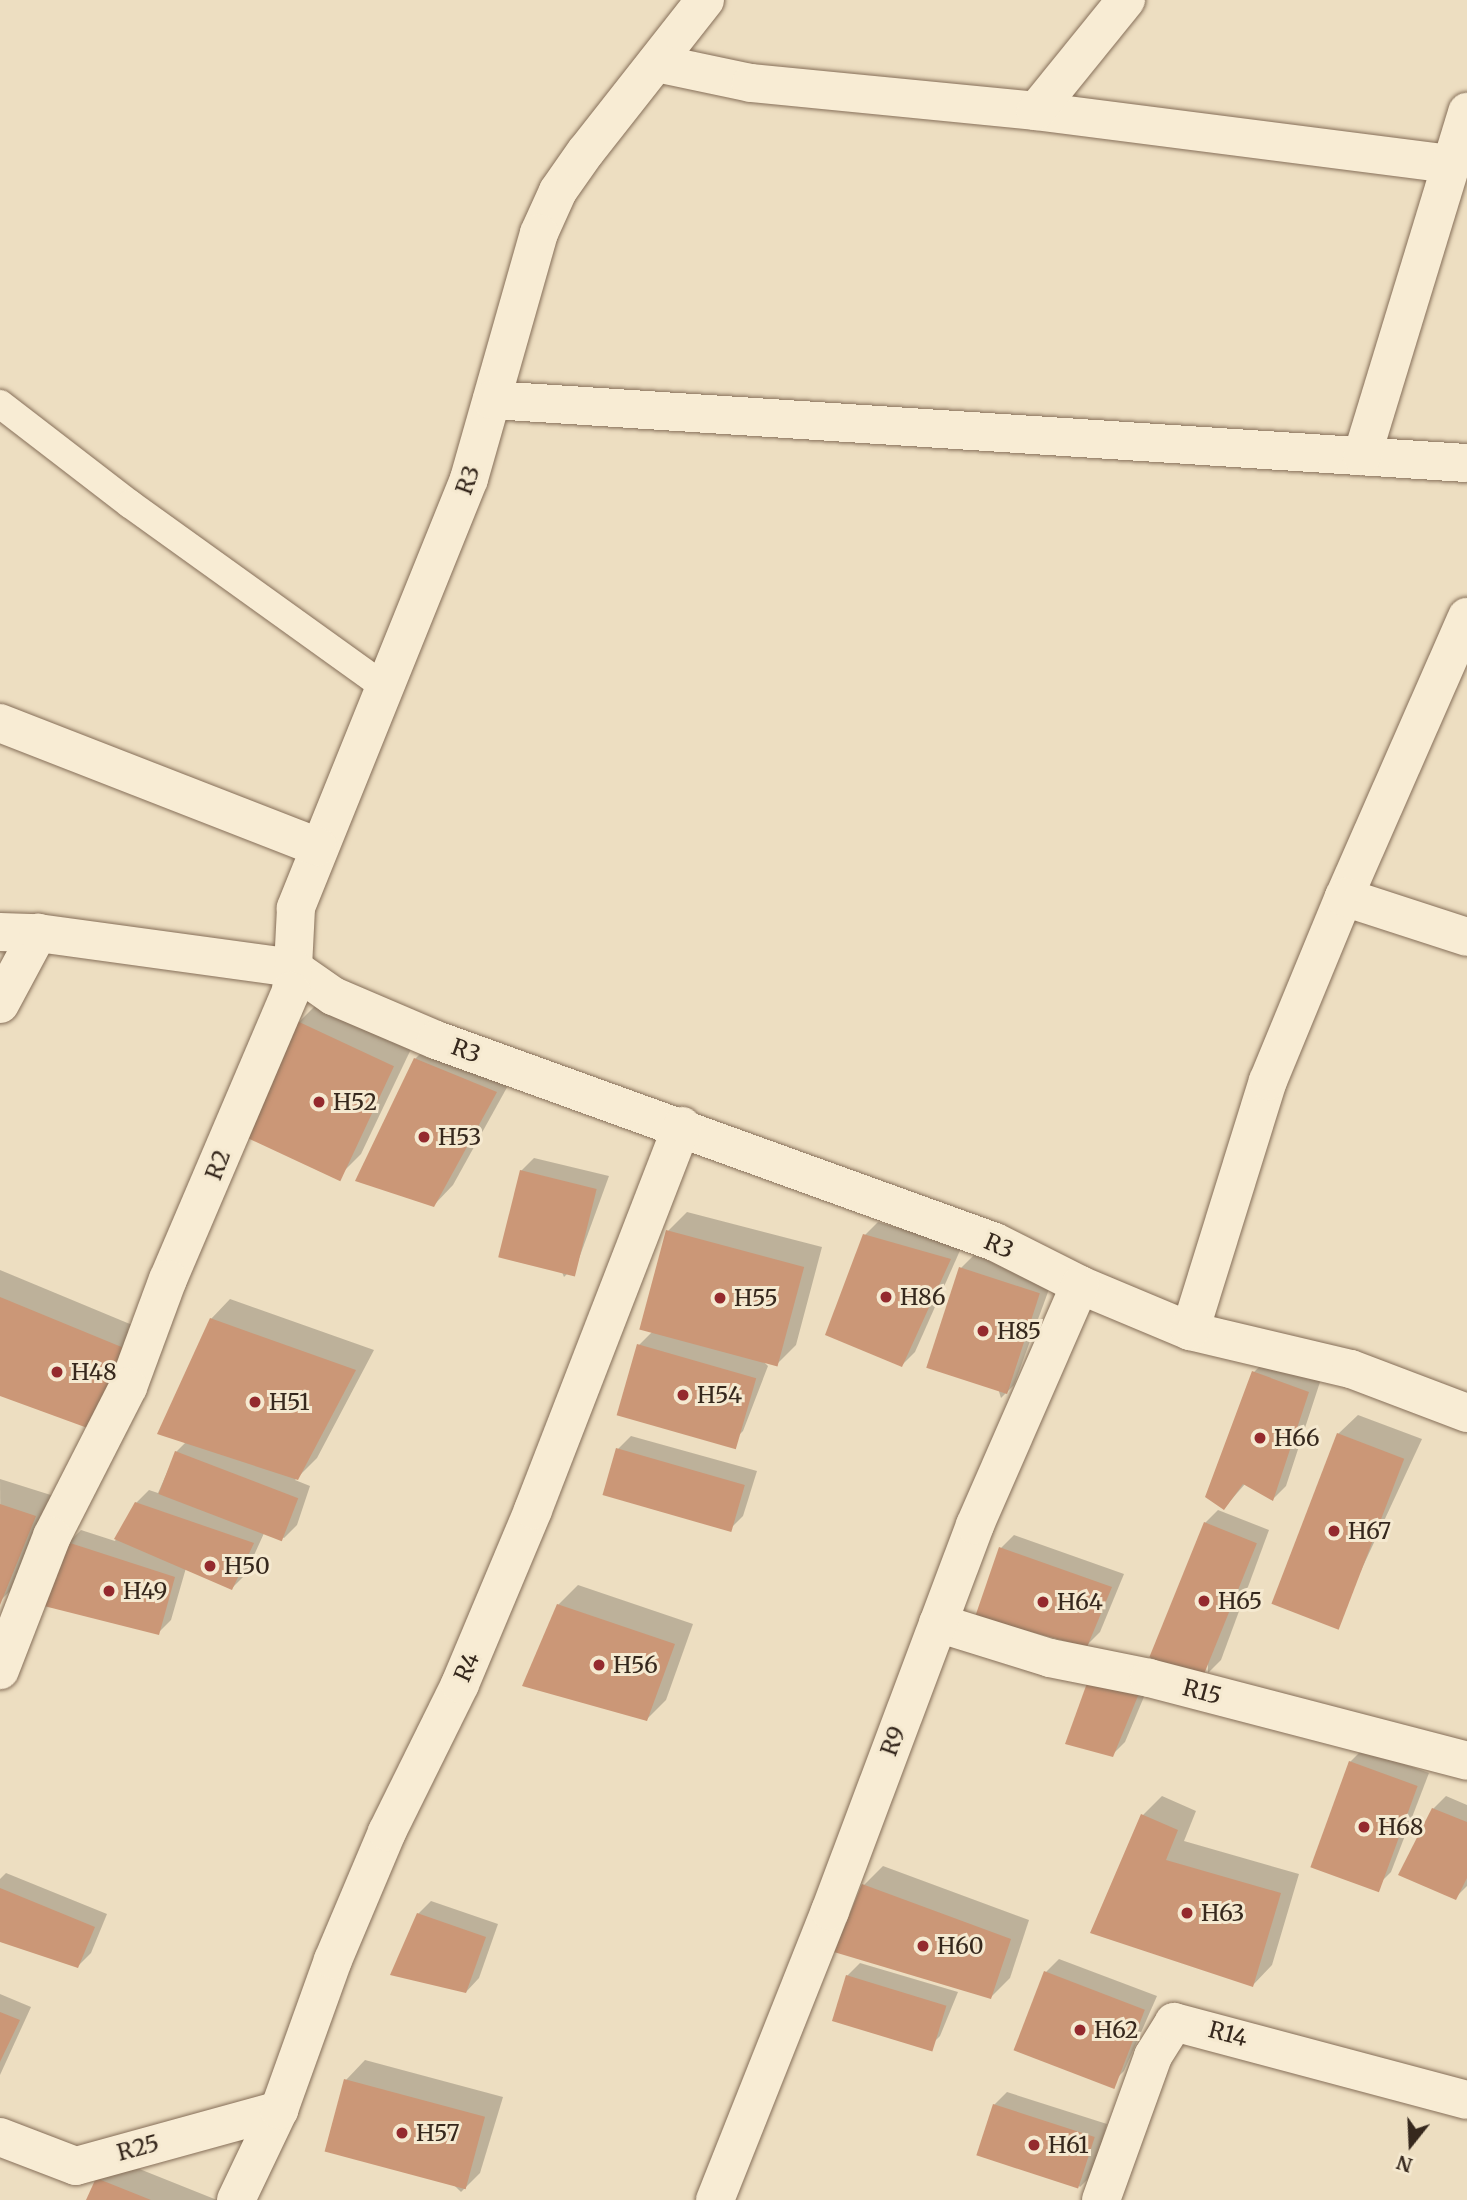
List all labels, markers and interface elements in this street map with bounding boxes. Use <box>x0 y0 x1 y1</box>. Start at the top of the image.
street label: R3 <box>450 462 486 498</box>
street label: R3 <box>448 1033 484 1069</box>
place label: H52 <box>333 1088 377 1116</box>
marker: H52 <box>311 1094 327 1110</box>
place label: H53 <box>438 1123 481 1151</box>
marker: H53 <box>416 1129 432 1145</box>
street label: R2 <box>200 1146 236 1184</box>
street label: R3 <box>980 1228 1018 1264</box>
place label: H86 <box>900 1283 946 1311</box>
place label: H55 <box>734 1284 778 1312</box>
marker: H86 <box>878 1289 894 1305</box>
marker: H55 <box>712 1290 728 1306</box>
place label: H85 <box>997 1317 1041 1345</box>
marker: H85 <box>975 1323 991 1339</box>
place label: H48 <box>71 1358 117 1386</box>
marker: H48 <box>49 1364 65 1380</box>
place label: H54 <box>697 1381 742 1409</box>
marker: H54 <box>675 1387 691 1403</box>
place label: H51 <box>269 1388 310 1416</box>
marker: H51 <box>247 1394 263 1410</box>
place label: H66 <box>1274 1424 1320 1452</box>
marker: H66 <box>1252 1430 1268 1446</box>
place label: H67 <box>1348 1517 1391 1545</box>
marker: H67 <box>1326 1523 1342 1539</box>
place label: H50 <box>224 1552 270 1580</box>
marker: H50 <box>202 1558 218 1574</box>
place label: H49 <box>123 1577 167 1605</box>
marker: H49 <box>101 1583 117 1599</box>
place label: H65 <box>1218 1587 1262 1615</box>
place label: H64 <box>1057 1588 1103 1616</box>
marker: H65 <box>1196 1593 1212 1609</box>
marker: H64 <box>1035 1594 1051 1610</box>
street label: R4 <box>448 1648 486 1686</box>
place label: H56 <box>613 1651 658 1679</box>
marker: H56 <box>591 1657 607 1673</box>
street label: R15 <box>1180 1674 1224 1710</box>
street label: R9 <box>875 1722 911 1760</box>
place label: H68 <box>1378 1813 1423 1841</box>
marker: H68 <box>1356 1819 1372 1835</box>
place label: H63 <box>1201 1899 1244 1927</box>
marker: H63 <box>1179 1905 1195 1921</box>
place label: H60 <box>937 1932 984 1960</box>
marker: H60 <box>915 1938 931 1954</box>
place label: H62 <box>1094 2016 1139 2044</box>
street label: R14 <box>1206 2016 1250 2052</box>
marker: H62 <box>1072 2022 1088 2038</box>
north arrow <box>1376 2109 1446 2179</box>
place label: H57 <box>416 2119 460 2147</box>
marker: H57 <box>394 2125 410 2141</box>
street label: R25 <box>114 2129 162 2167</box>
place label: H61 <box>1048 2131 1089 2159</box>
marker: H61 <box>1026 2137 1042 2153</box>
text: N <box>1394 2150 1415 2178</box>

